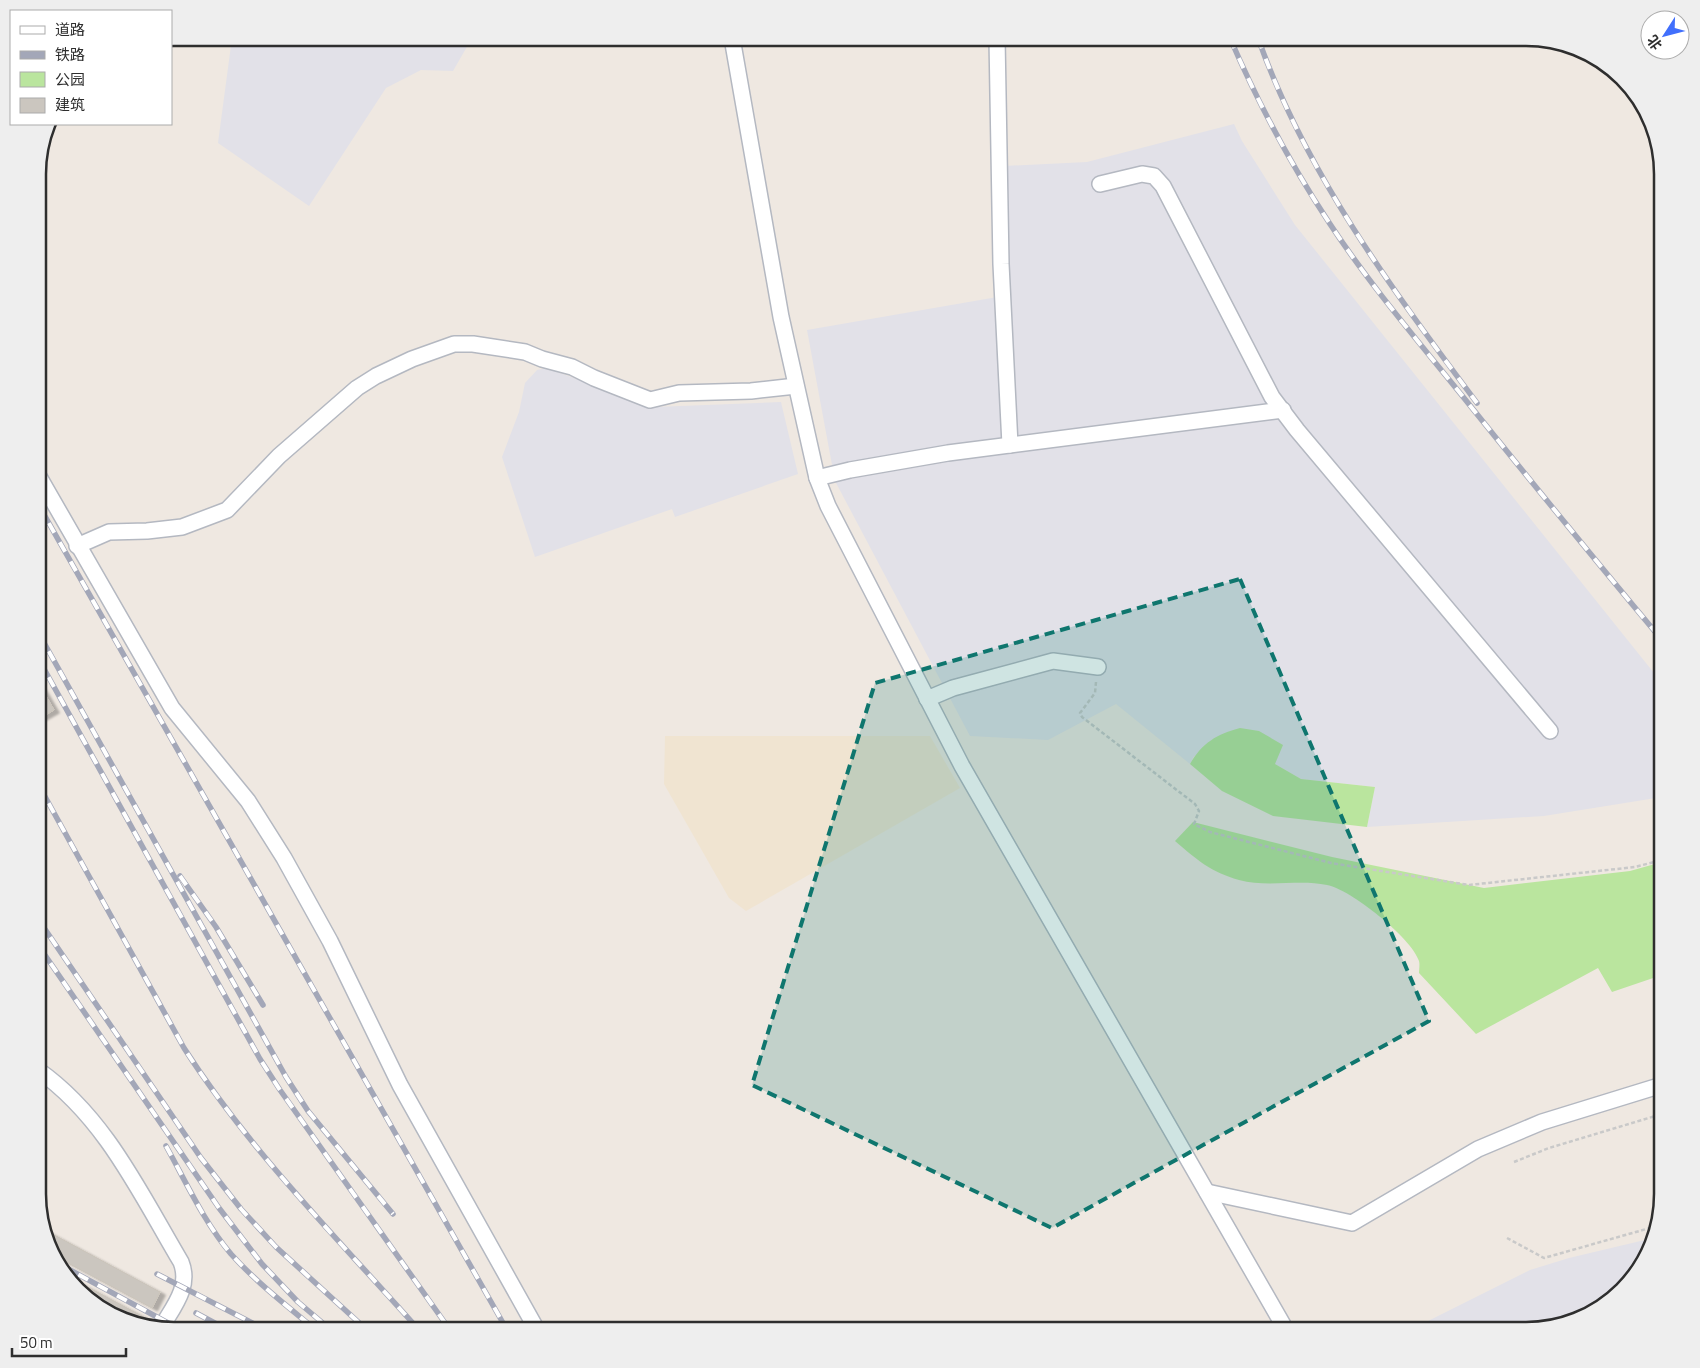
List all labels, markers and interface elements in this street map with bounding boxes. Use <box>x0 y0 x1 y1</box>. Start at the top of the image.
legend <box>10 10 172 125</box>
north arrow <box>1640 10 1690 60</box>
text: 道路 <box>55 18 85 41</box>
text: 北 <box>1641 31 1667 55</box>
text: 铁路 <box>55 43 85 66</box>
text: 公园 <box>55 68 85 91</box>
text: 建筑 <box>55 93 85 116</box>
scale bar <box>12 1326 126 1358</box>
text: 50 m <box>20 1331 53 1354</box>

